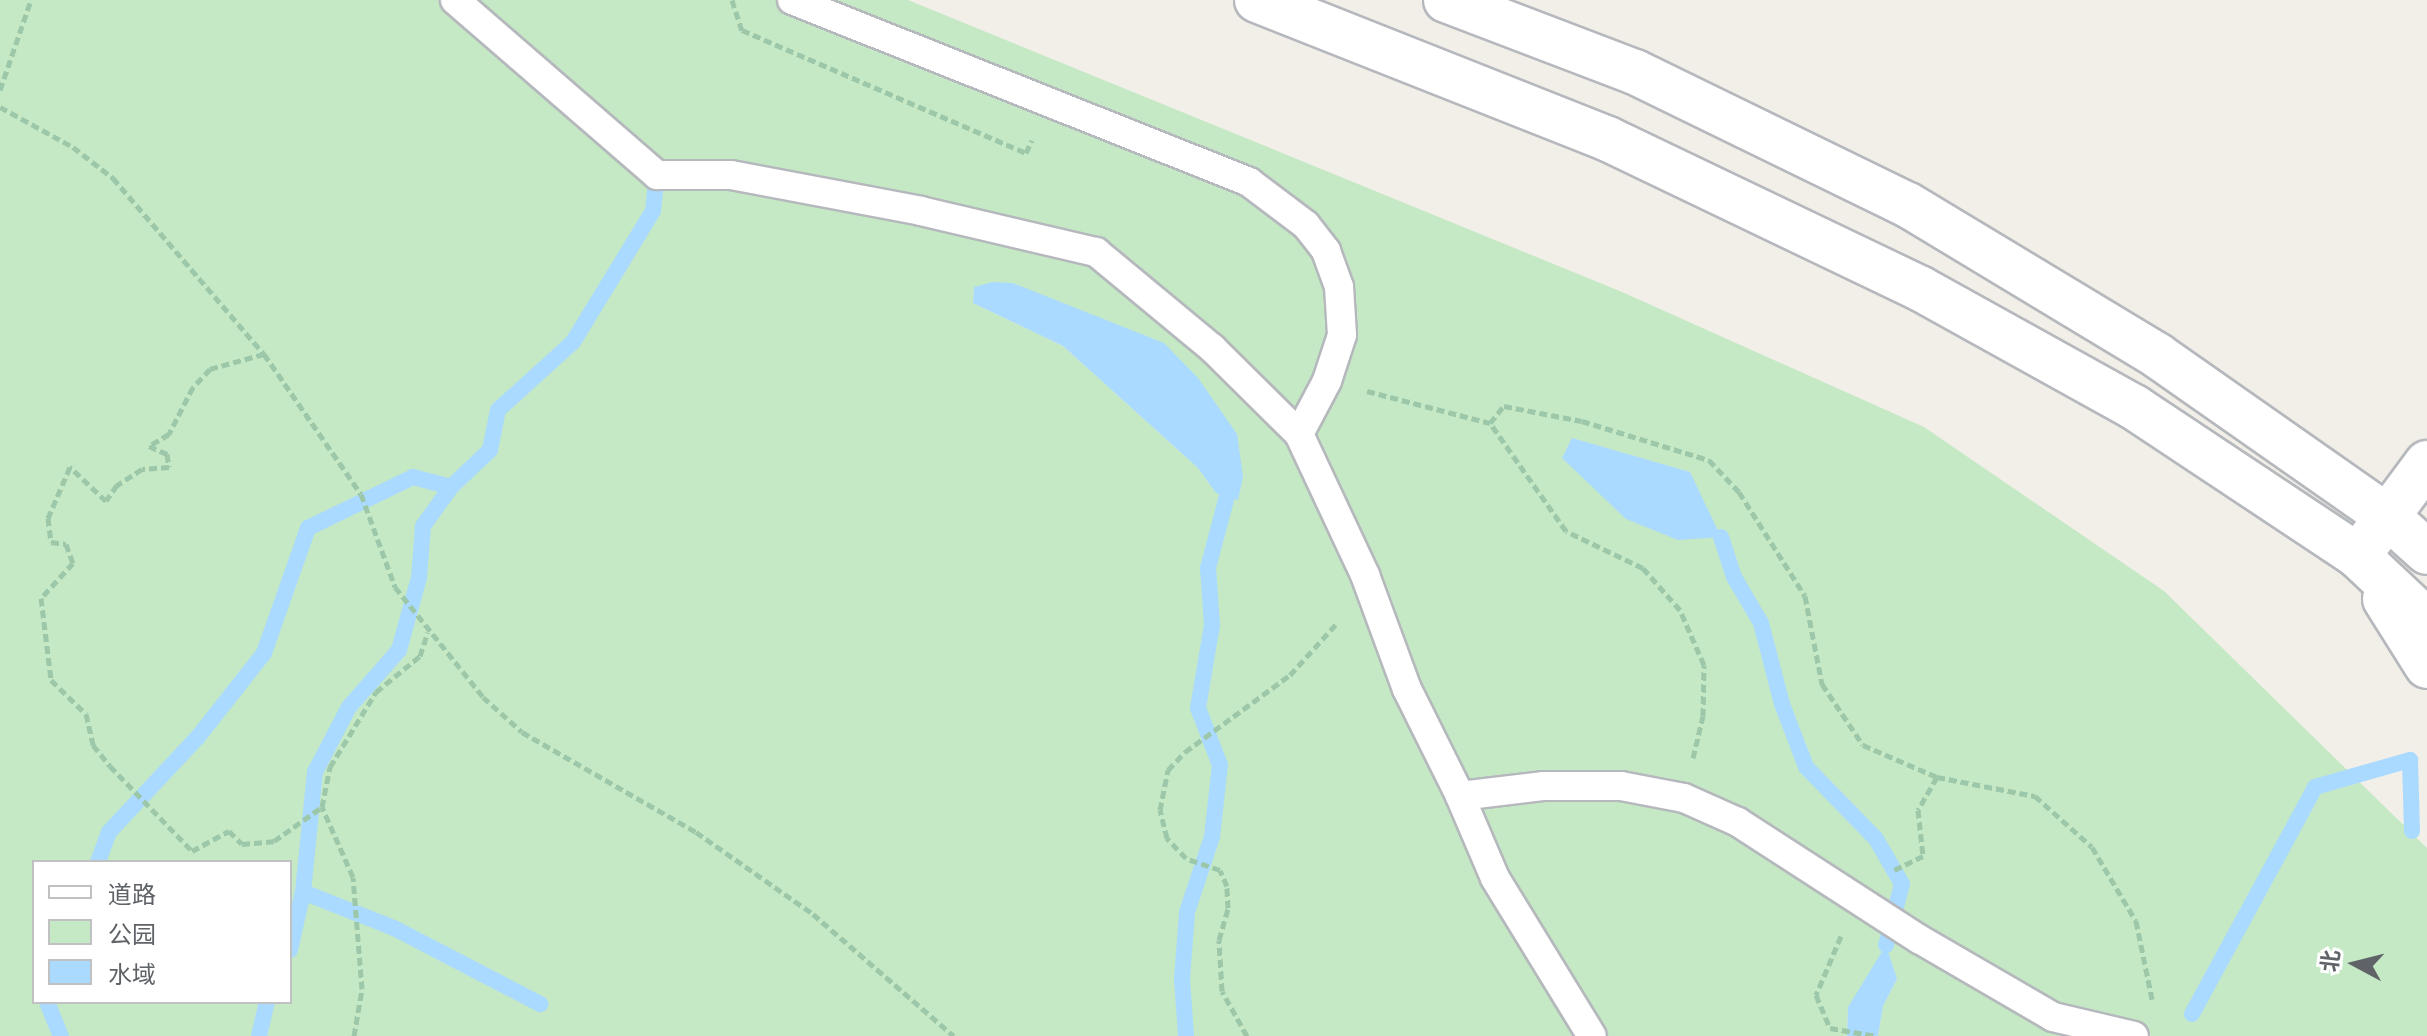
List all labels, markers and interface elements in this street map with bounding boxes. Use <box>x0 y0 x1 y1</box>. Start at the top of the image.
legend <box>32 860 292 1004</box>
text: 道路 <box>108 881 156 909</box>
text: 公园 <box>108 921 156 949</box>
north arrow <box>2315 924 2395 1004</box>
text: 北 <box>2317 949 2344 973</box>
text: 水域 <box>108 961 156 989</box>

